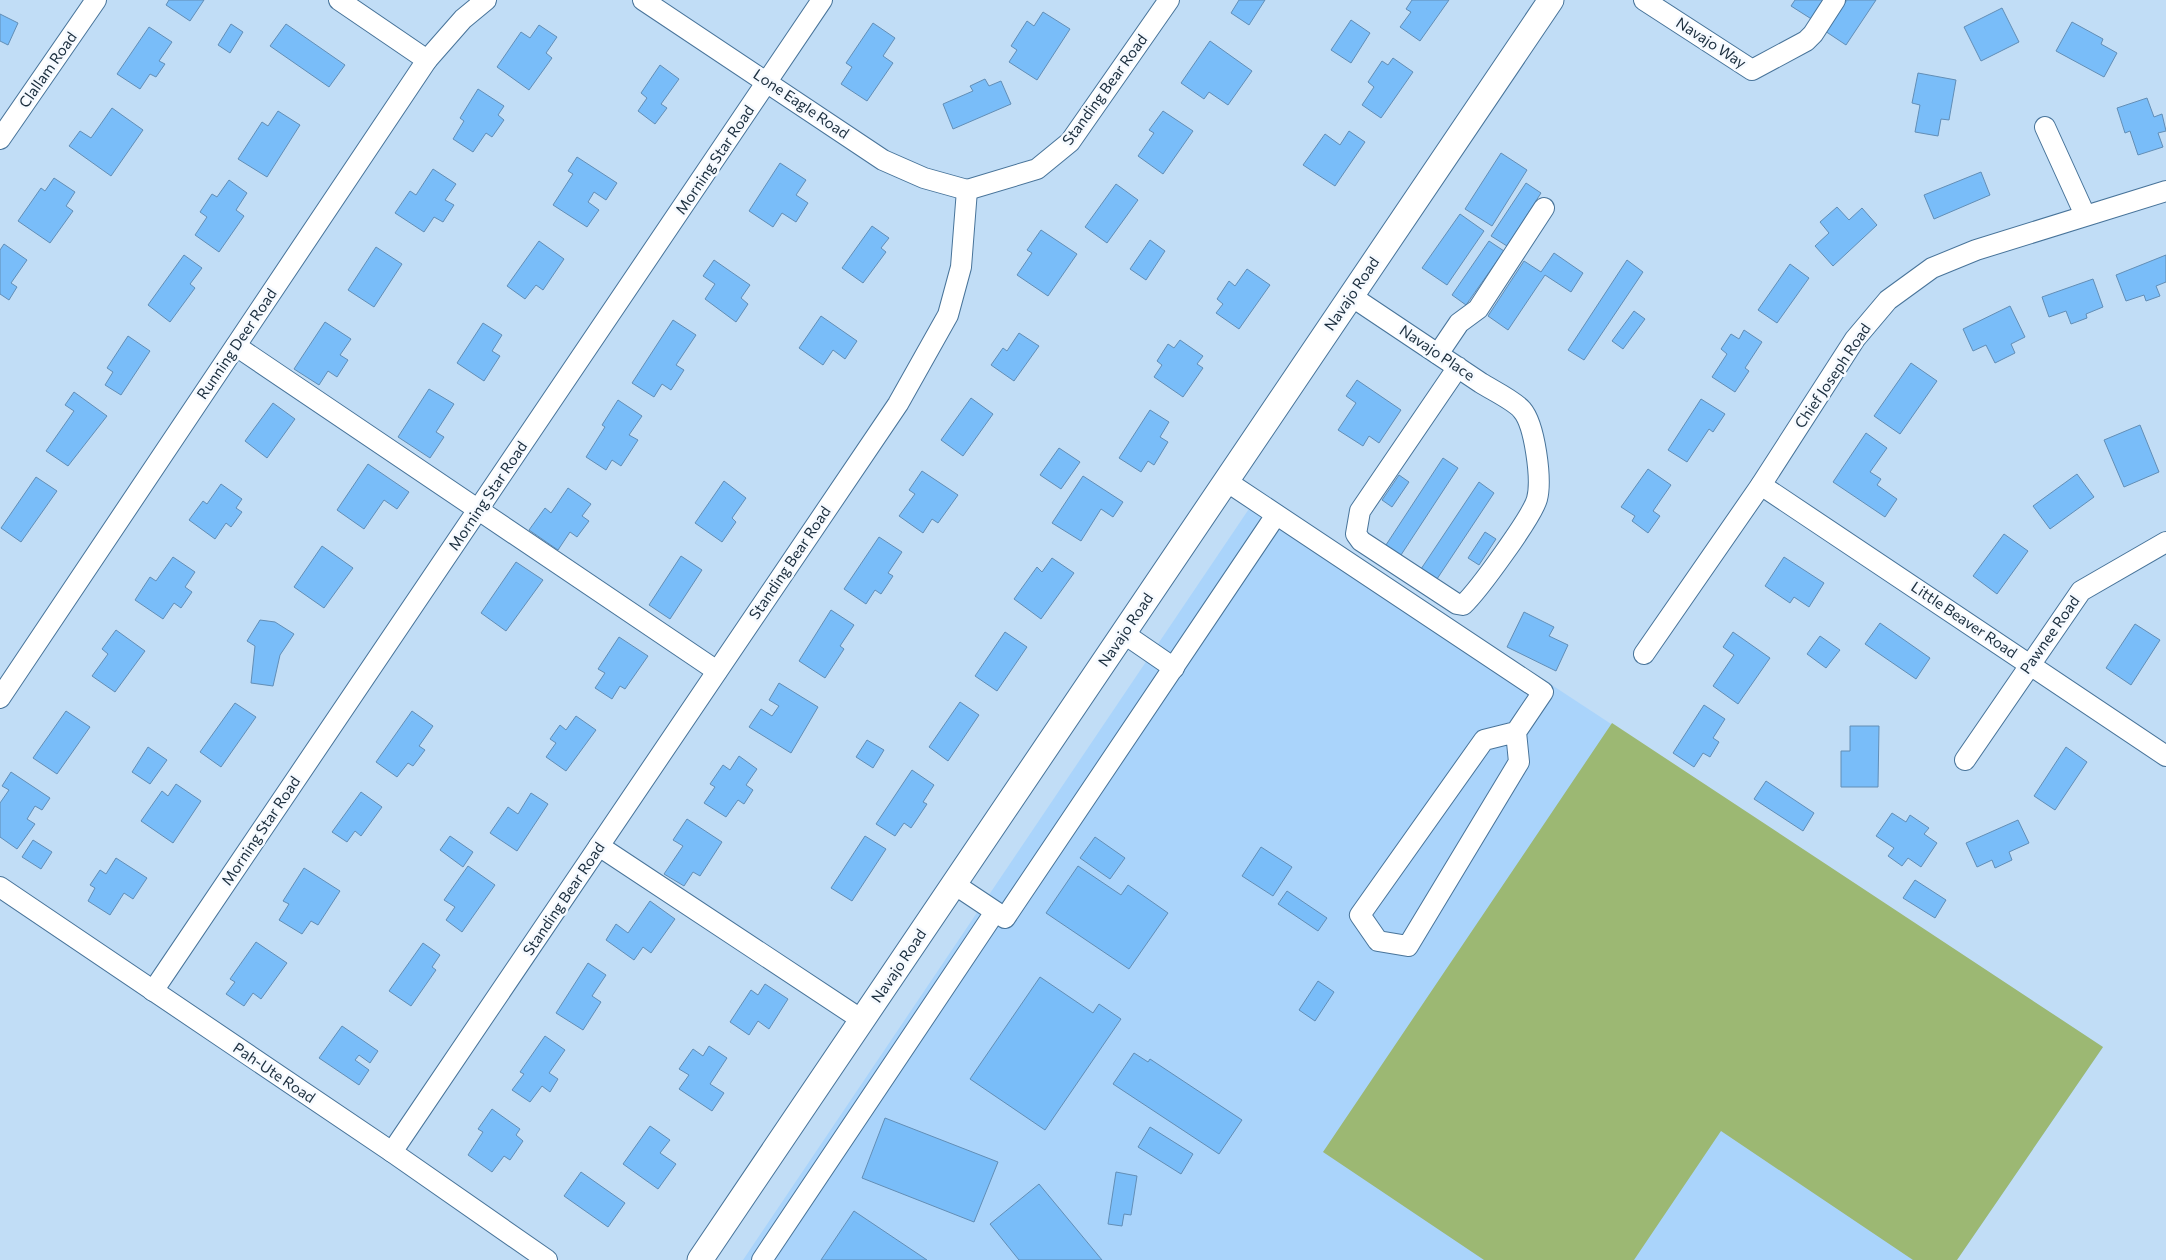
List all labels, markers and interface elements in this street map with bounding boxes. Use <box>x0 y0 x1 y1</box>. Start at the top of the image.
street label: Navajo Way <box>1673 13 1750 72</box>
street label: Clallam Road <box>14 28 80 111</box>
street label: Standing Bear Road <box>1058 30 1150 148</box>
street label: Lone Eagle Road <box>750 65 853 142</box>
street label: Morning Star Road <box>671 101 757 217</box>
street label: Navajo Road <box>1320 253 1382 334</box>
street label: Running Deer Road <box>192 285 280 402</box>
street label: Chief Joseph Road <box>1790 320 1874 431</box>
street label: Navajo Place <box>1397 321 1478 384</box>
street label: Morning Star Road <box>444 437 530 553</box>
street label: Standing Bear Road <box>745 502 834 622</box>
street label: Little Beaver Road <box>1908 577 2021 661</box>
street label: Navajo Road <box>1094 589 1156 670</box>
street label: Pawnee Road <box>2016 592 2083 677</box>
street label: Morning Star Road <box>217 772 303 888</box>
street label: Standing Bear Road <box>519 838 608 958</box>
street label: Navajo Road <box>867 925 929 1006</box>
street label: Pah-Ute Road <box>230 1038 319 1106</box>

